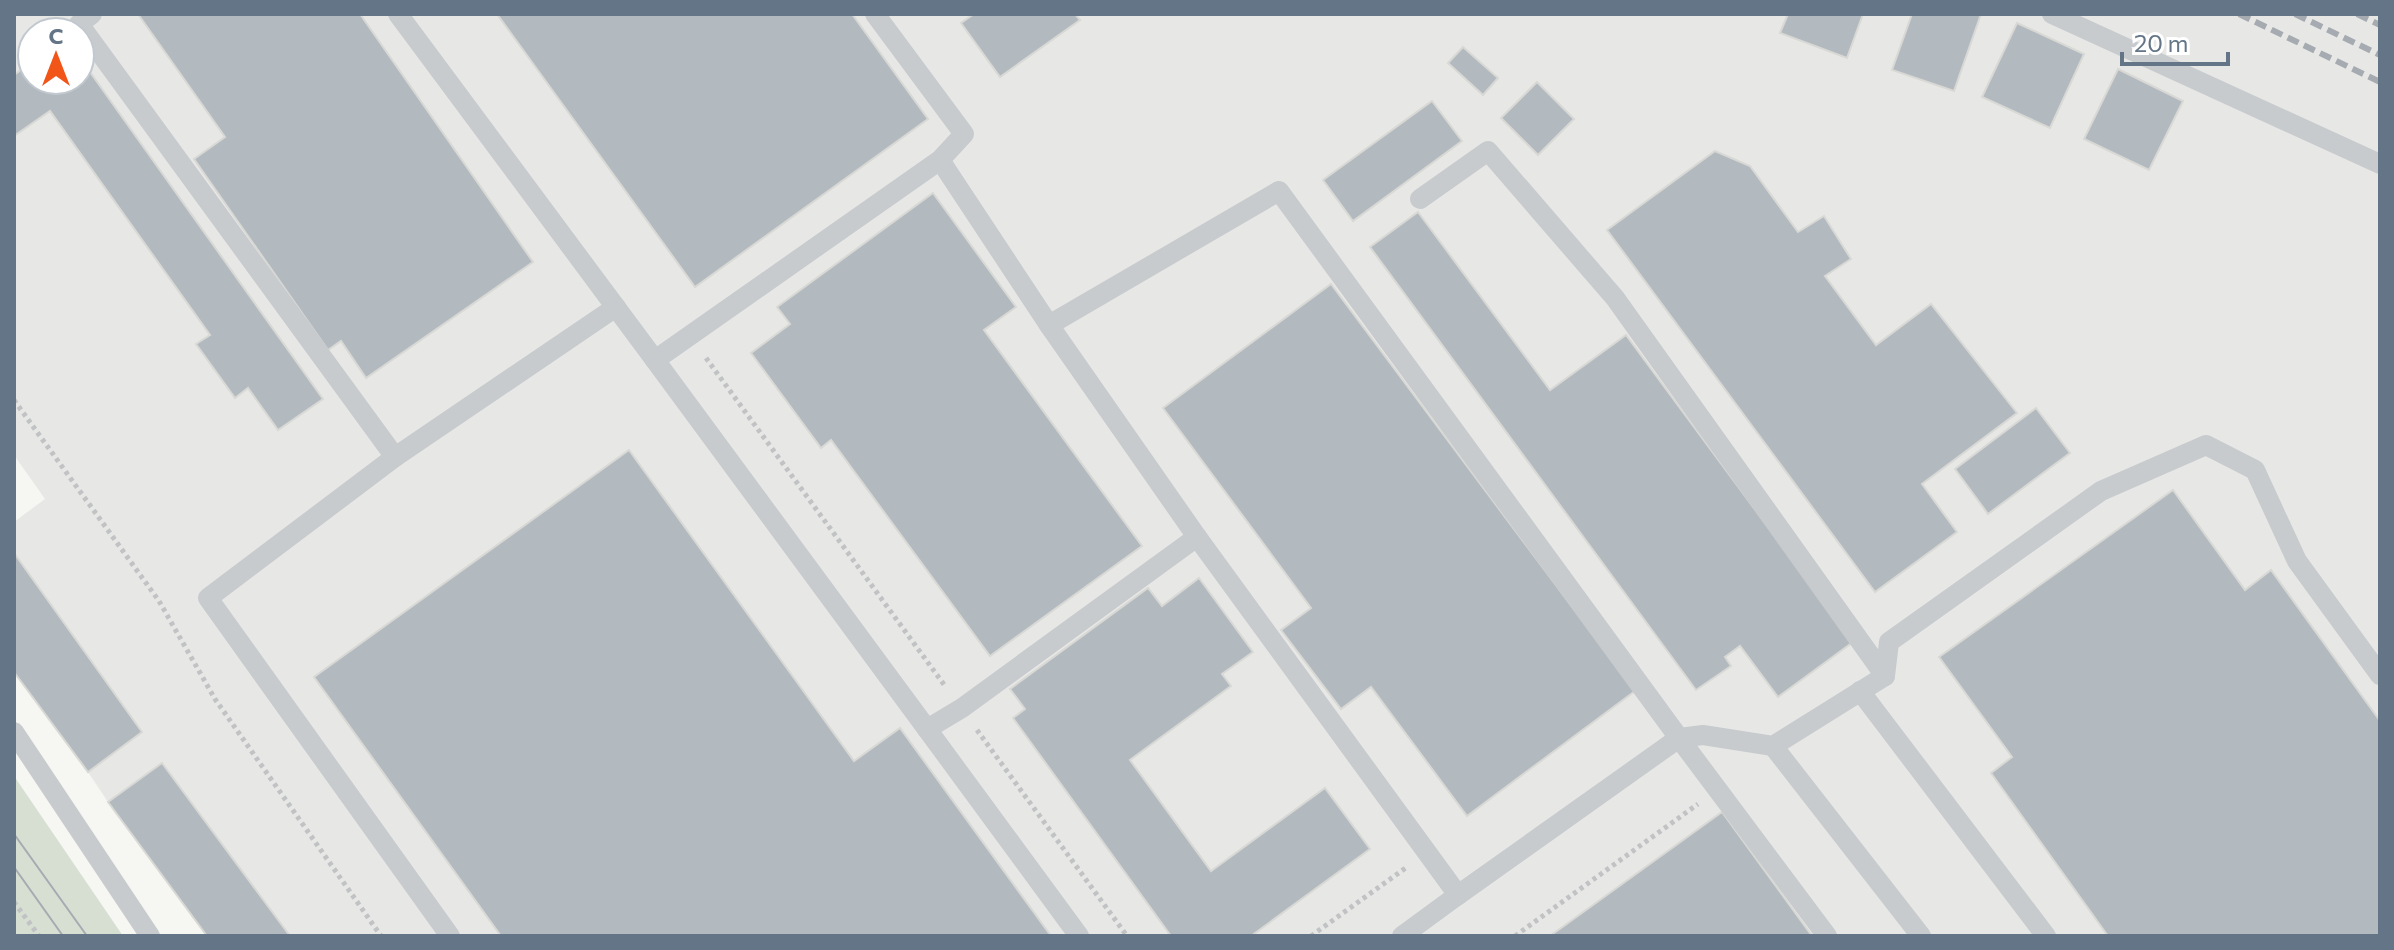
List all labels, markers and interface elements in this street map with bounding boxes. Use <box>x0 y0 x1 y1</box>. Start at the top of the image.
north arrow <box>16 16 96 96</box>
scale bar <box>2122 16 2228 66</box>
text: С <box>48 22 64 49</box>
text: 20 m <box>2134 28 2188 57</box>

